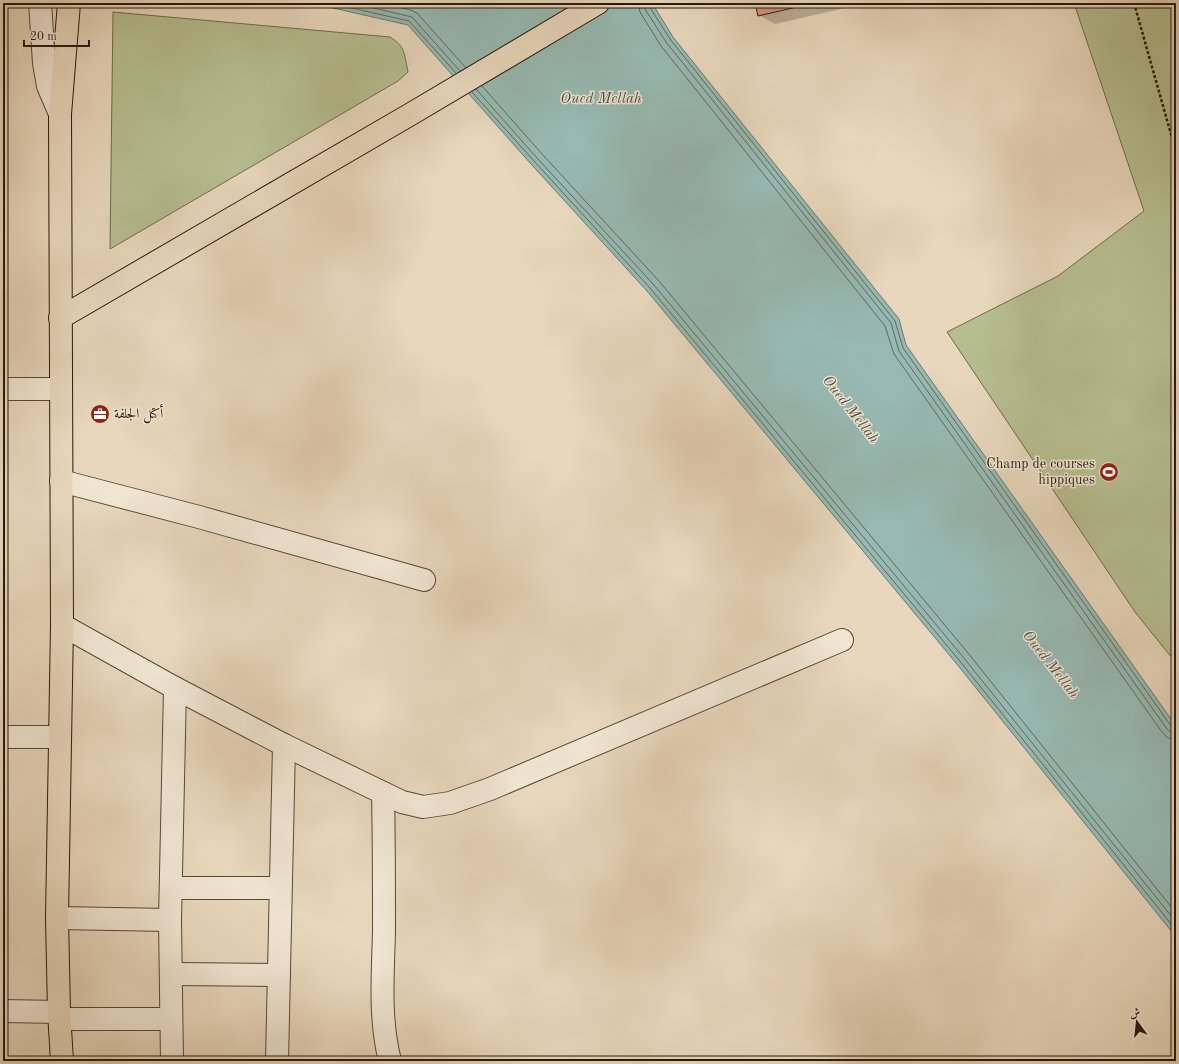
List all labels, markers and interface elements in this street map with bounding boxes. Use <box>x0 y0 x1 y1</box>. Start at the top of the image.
scale bar <box>24 22 89 48</box>
text: 20 m <box>30 31 57 43</box>
water label: Oued Mellah <box>560 92 642 107</box>
water label: Oued Mellah <box>819 373 881 447</box>
office icon: أكتل الجلفة <box>89 403 111 425</box>
place label: أكتل الجلفة <box>114 403 164 424</box>
place label: Champ de courses hippiques <box>986 457 1095 487</box>
sports icon: Champ de courses hippiques <box>1098 461 1120 483</box>
water label: Oued Mellah <box>1019 628 1081 702</box>
north arrow <box>1117 1002 1157 1042</box>
text: ش <box>1128 1007 1142 1021</box>

